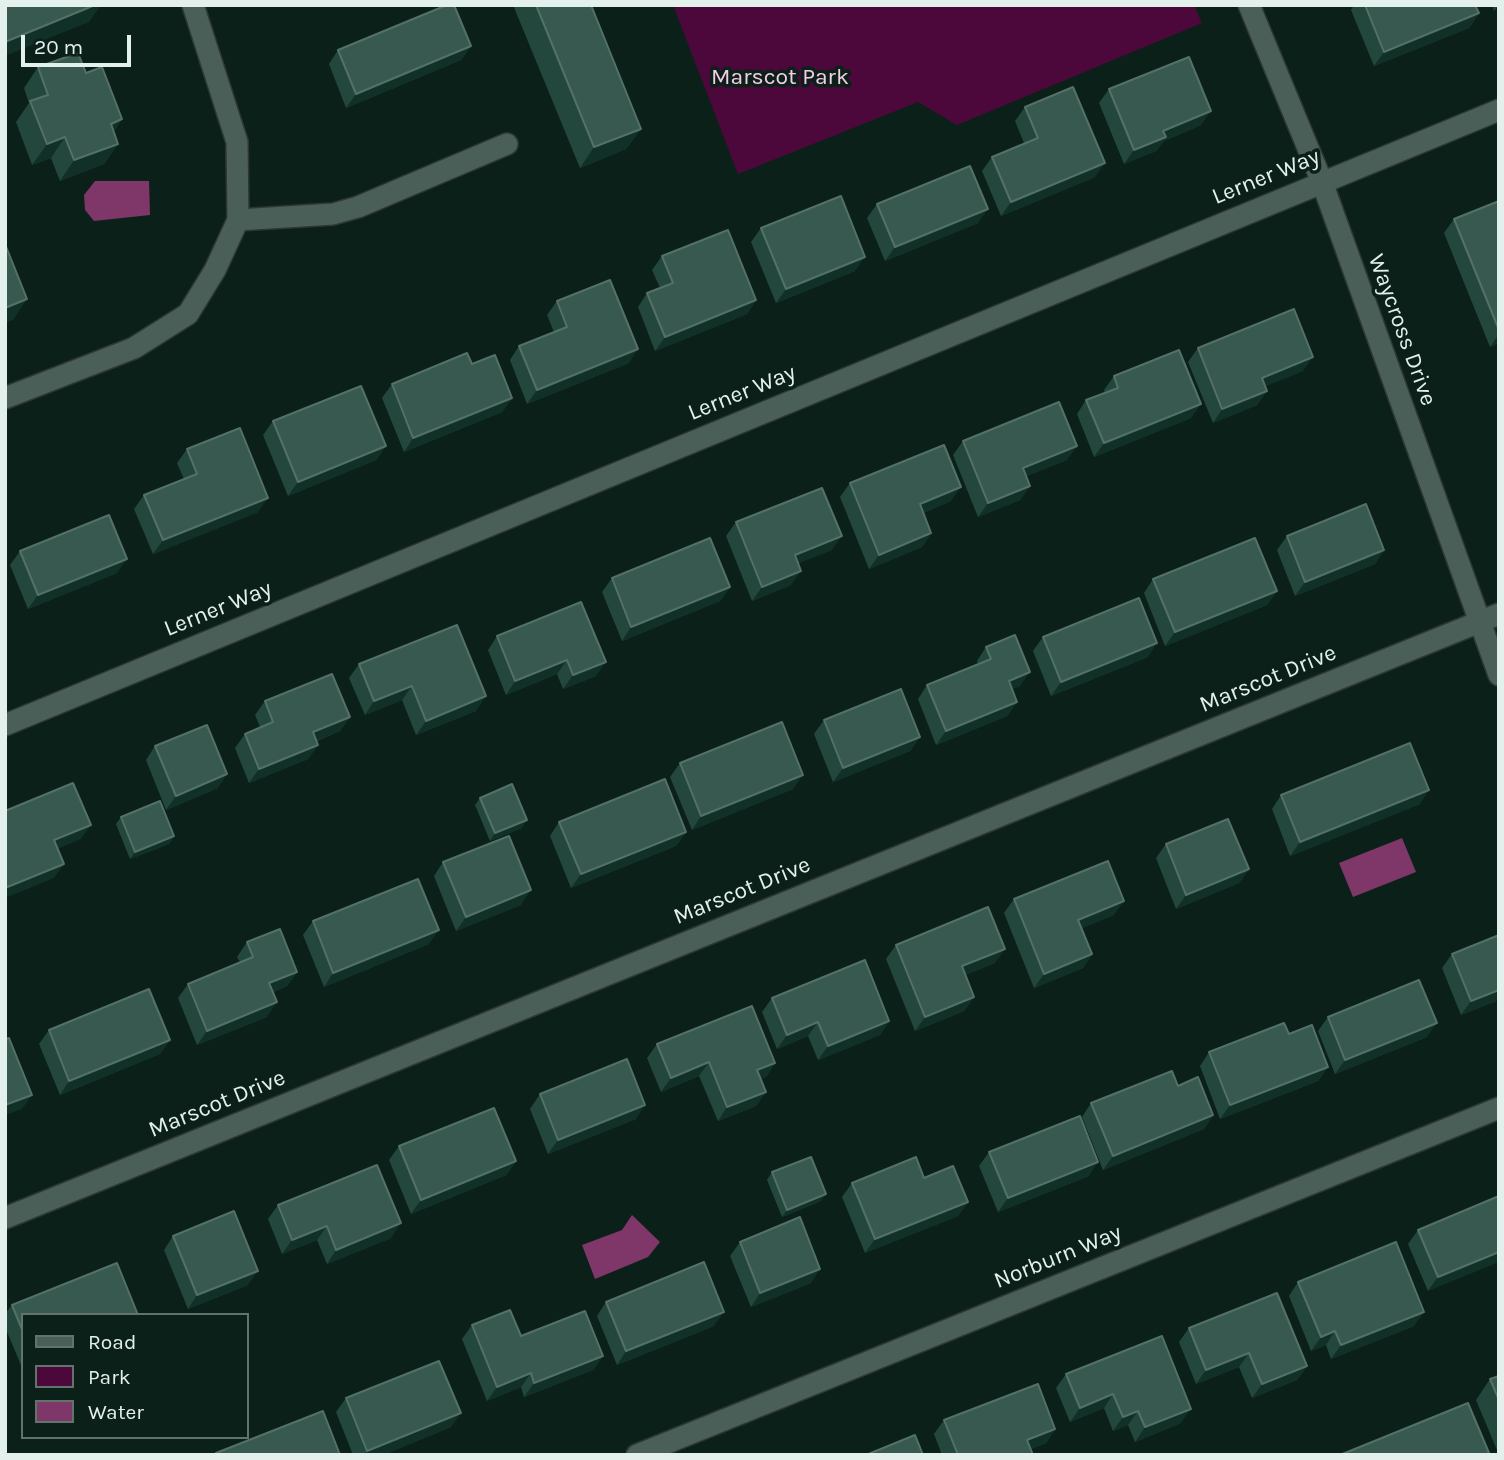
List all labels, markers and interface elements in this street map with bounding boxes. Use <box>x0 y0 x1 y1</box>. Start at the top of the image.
scale bar <box>24 21 135 65</box>
text: 20 m <box>34 35 83 59</box>
park label: Marscot Park <box>711 63 849 91</box>
street label: Lerner Way <box>1208 143 1324 211</box>
street label: Waycross Drive <box>1362 250 1442 410</box>
street label: Lerner Way <box>684 359 800 427</box>
street label: Lerner Way <box>160 575 276 643</box>
street label: Marscot Drive <box>1196 639 1340 719</box>
street label: Marscot Drive <box>670 851 814 931</box>
street label: Marscot Drive <box>145 1064 289 1144</box>
street label: Norburn Way <box>990 1219 1126 1295</box>
legend <box>21 1313 248 1439</box>
text: Road <box>88 1330 136 1354</box>
text: Park <box>88 1365 131 1389</box>
text: Water <box>88 1400 144 1424</box>

